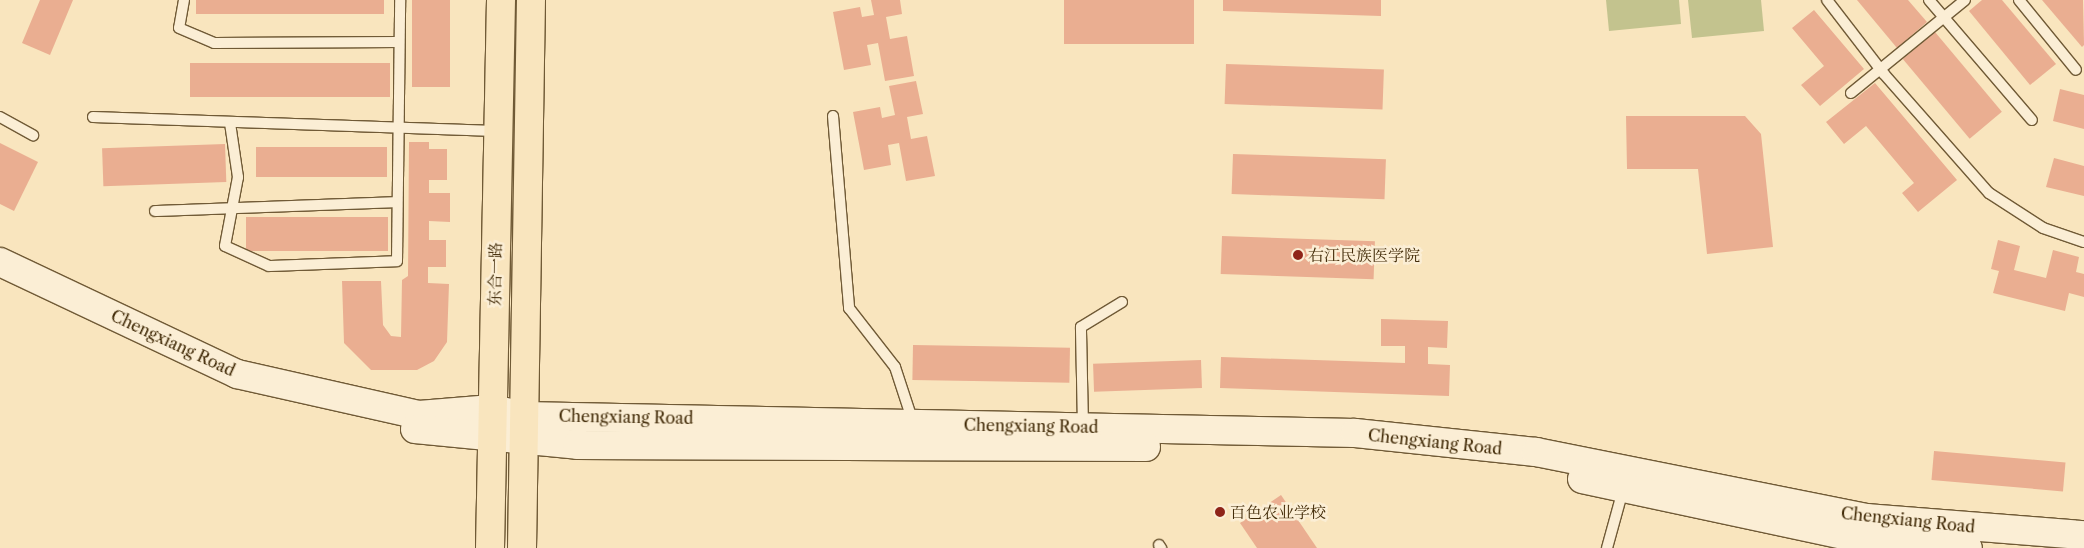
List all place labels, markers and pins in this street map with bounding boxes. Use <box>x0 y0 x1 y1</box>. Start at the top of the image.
place label: 右江民族医学院 <box>1308 245 1420 265</box>
marker: 右江民族医学院 <box>1292 249 1304 261</box>
place label: 百色农业学校 <box>1230 502 1326 522</box>
marker: 百色农业学校 <box>1214 506 1226 518</box>

